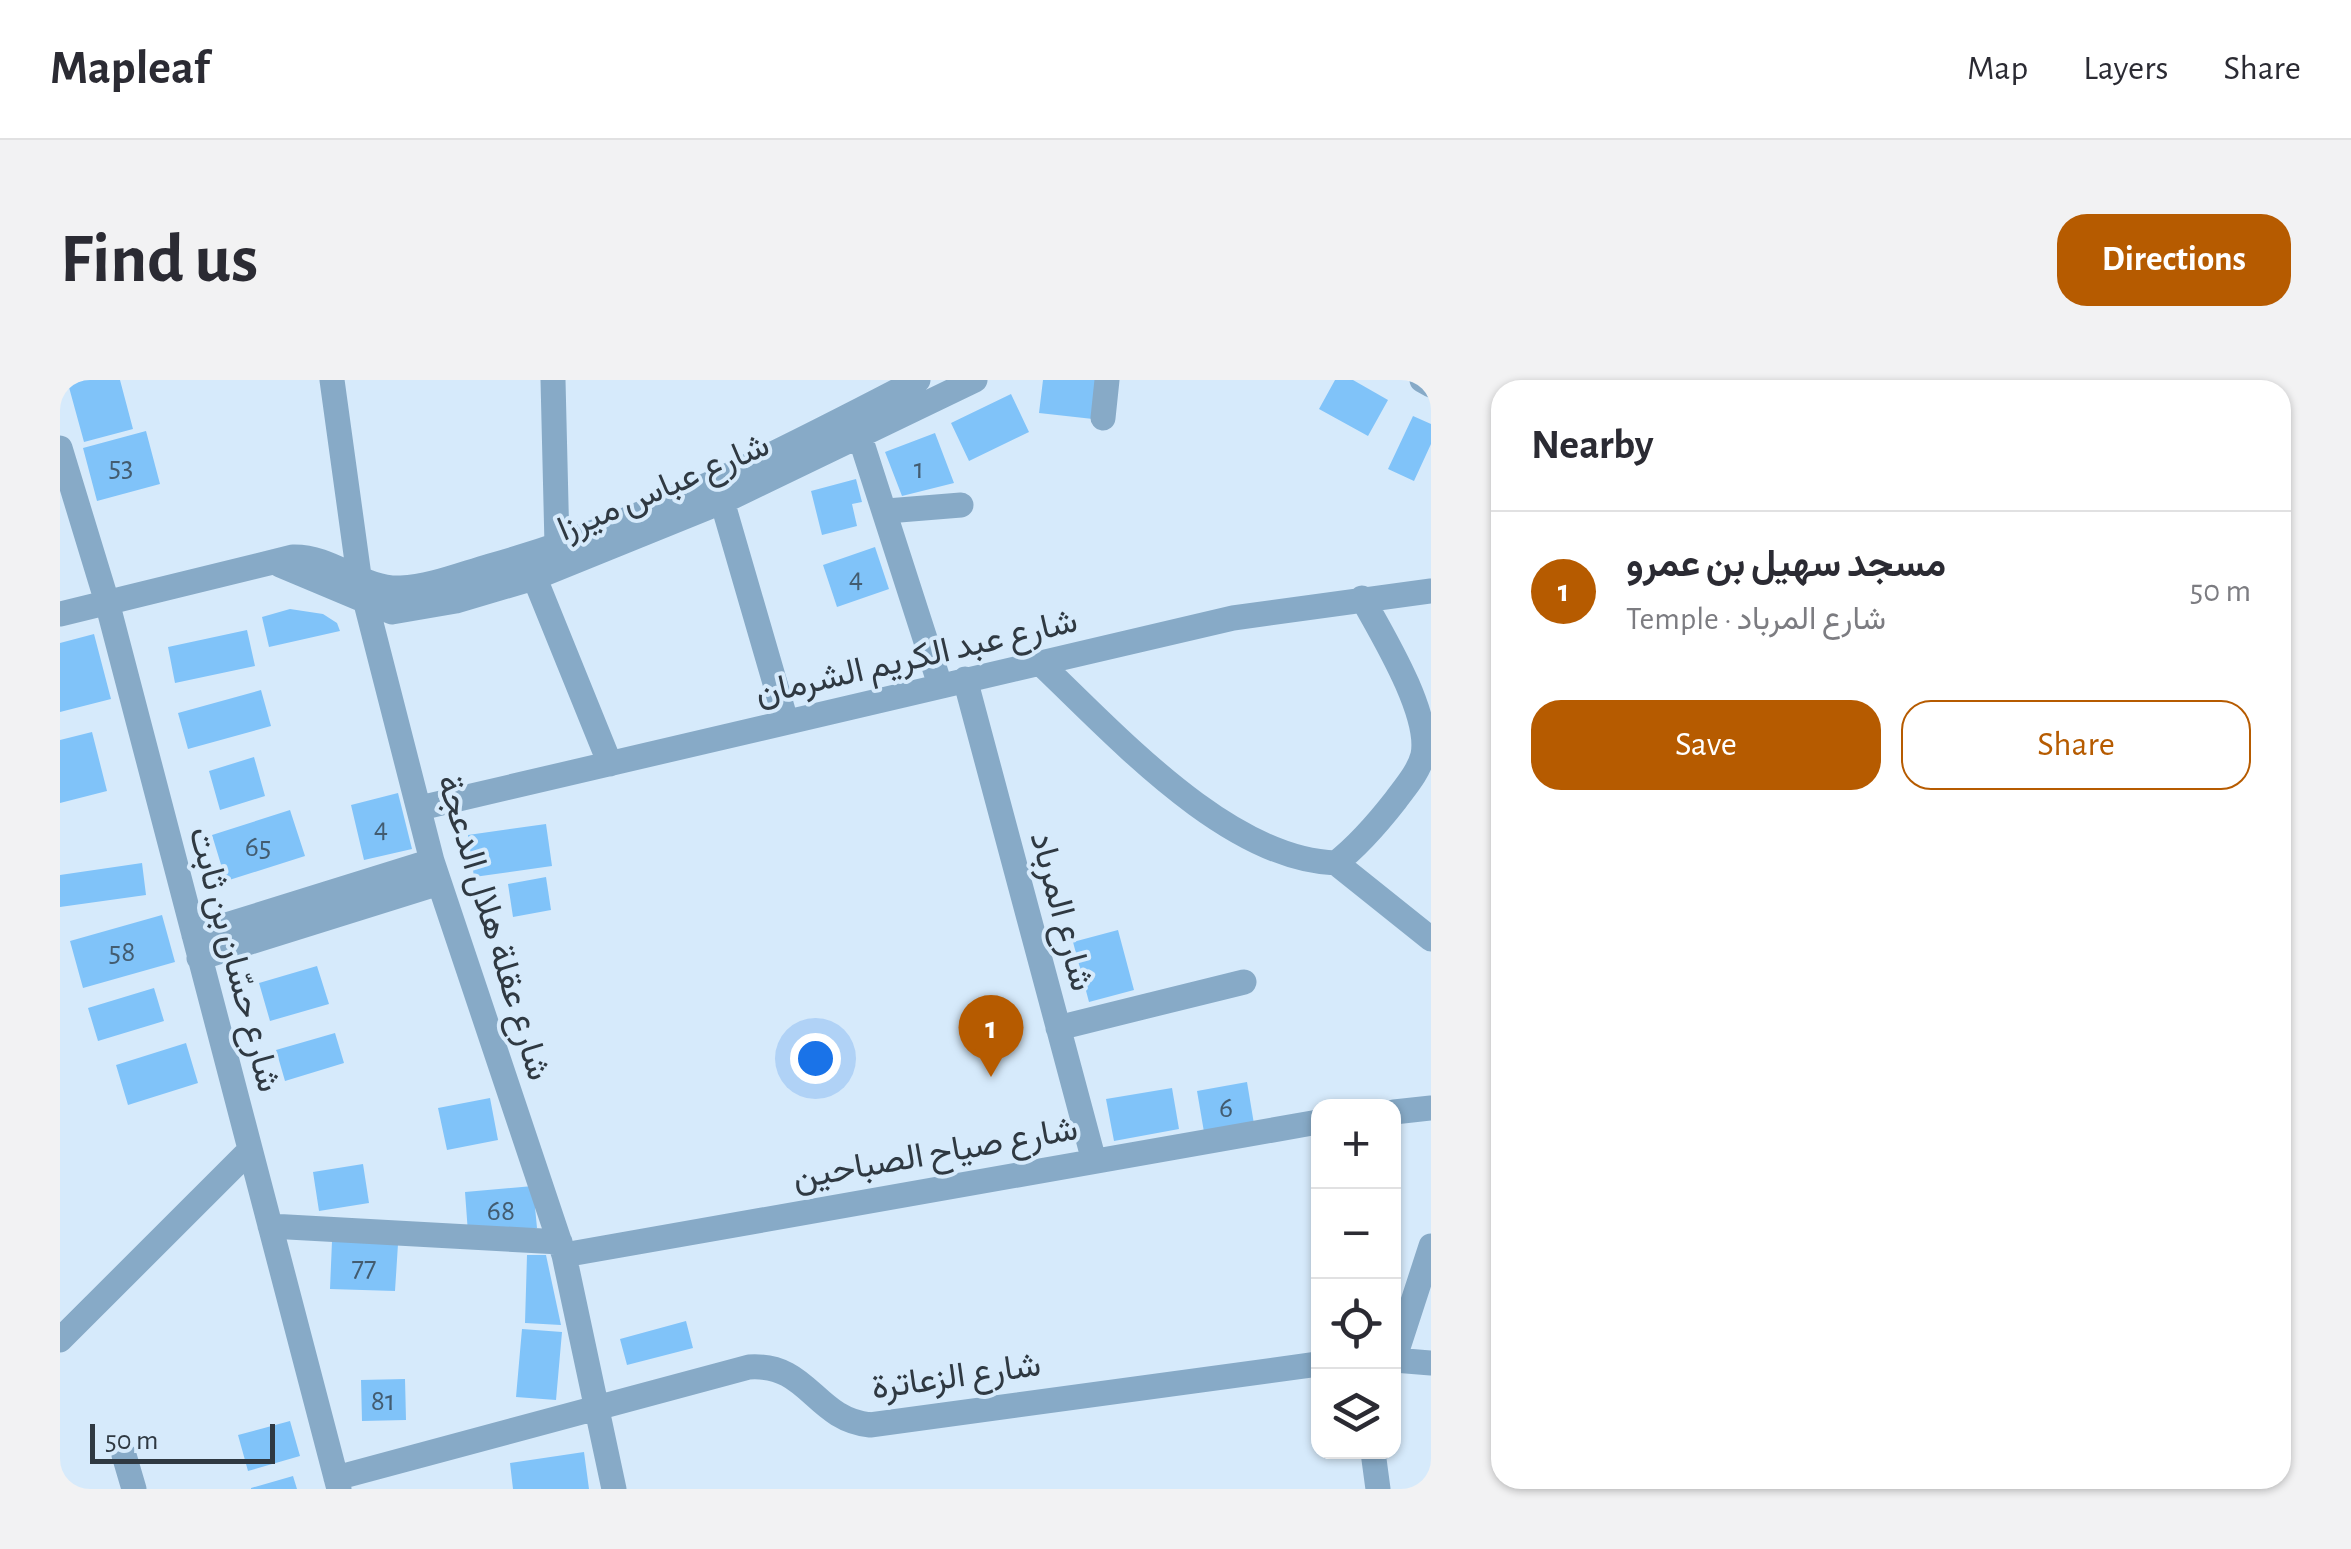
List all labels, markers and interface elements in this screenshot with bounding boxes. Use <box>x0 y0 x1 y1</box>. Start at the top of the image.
text: Mapleaf <box>50 45 209 93</box>
text: Map <box>1967 51 2028 86</box>
text: Layers <box>2083 51 2168 86</box>
text: Share <box>2223 51 2301 86</box>
button: Directions <box>2057 214 2291 306</box>
text: Find us <box>60 225 258 295</box>
text: Nearby <box>1531 424 1654 466</box>
street label: شارع عباس ميرزا <box>553 427 776 552</box>
house number: 53 <box>109 452 133 482</box>
house number: 1 <box>914 454 924 484</box>
text: مسجد سهيل بن عمرو <box>1626 546 1946 584</box>
house number: 4 <box>849 563 863 593</box>
text: 1 <box>1558 575 1569 607</box>
text: 50 m <box>2190 575 2251 607</box>
street label: شارع عبد الكريم الشرمان <box>752 603 1082 716</box>
text: Temple · شارع المرباد <box>1626 603 1886 635</box>
button: Save <box>1531 700 1881 790</box>
button: Share <box>1901 700 2251 790</box>
street label: شارع عقلة هلال الدعجة <box>426 770 557 1086</box>
house number: 4 <box>374 813 388 843</box>
street label: شارع حسّان بن ثابت <box>178 823 287 1097</box>
street label: شارع المرباد <box>1019 828 1100 996</box>
house number: 65 <box>245 832 271 862</box>
house number: 58 <box>109 937 135 967</box>
pin: 1 <box>958 994 1024 1077</box>
your location <box>790 1033 841 1084</box>
house number: 6 <box>1219 1093 1233 1123</box>
map controls <box>1311 1099 1401 1459</box>
button: + <box>1311 1099 1401 1189</box>
street label: شارع صياح الصباحين <box>790 1111 1081 1201</box>
button: − <box>1311 1189 1401 1279</box>
house number: 68 <box>487 1196 515 1226</box>
house number: 77 <box>351 1252 377 1282</box>
button: locate <box>1311 1279 1401 1369</box>
street label: شارع الزعاترة <box>869 1347 1044 1411</box>
button: layers <box>1311 1369 1401 1459</box>
house number: 81 <box>371 1386 395 1416</box>
scale bar <box>90 1419 275 1464</box>
text: 50 m <box>105 1427 159 1455</box>

